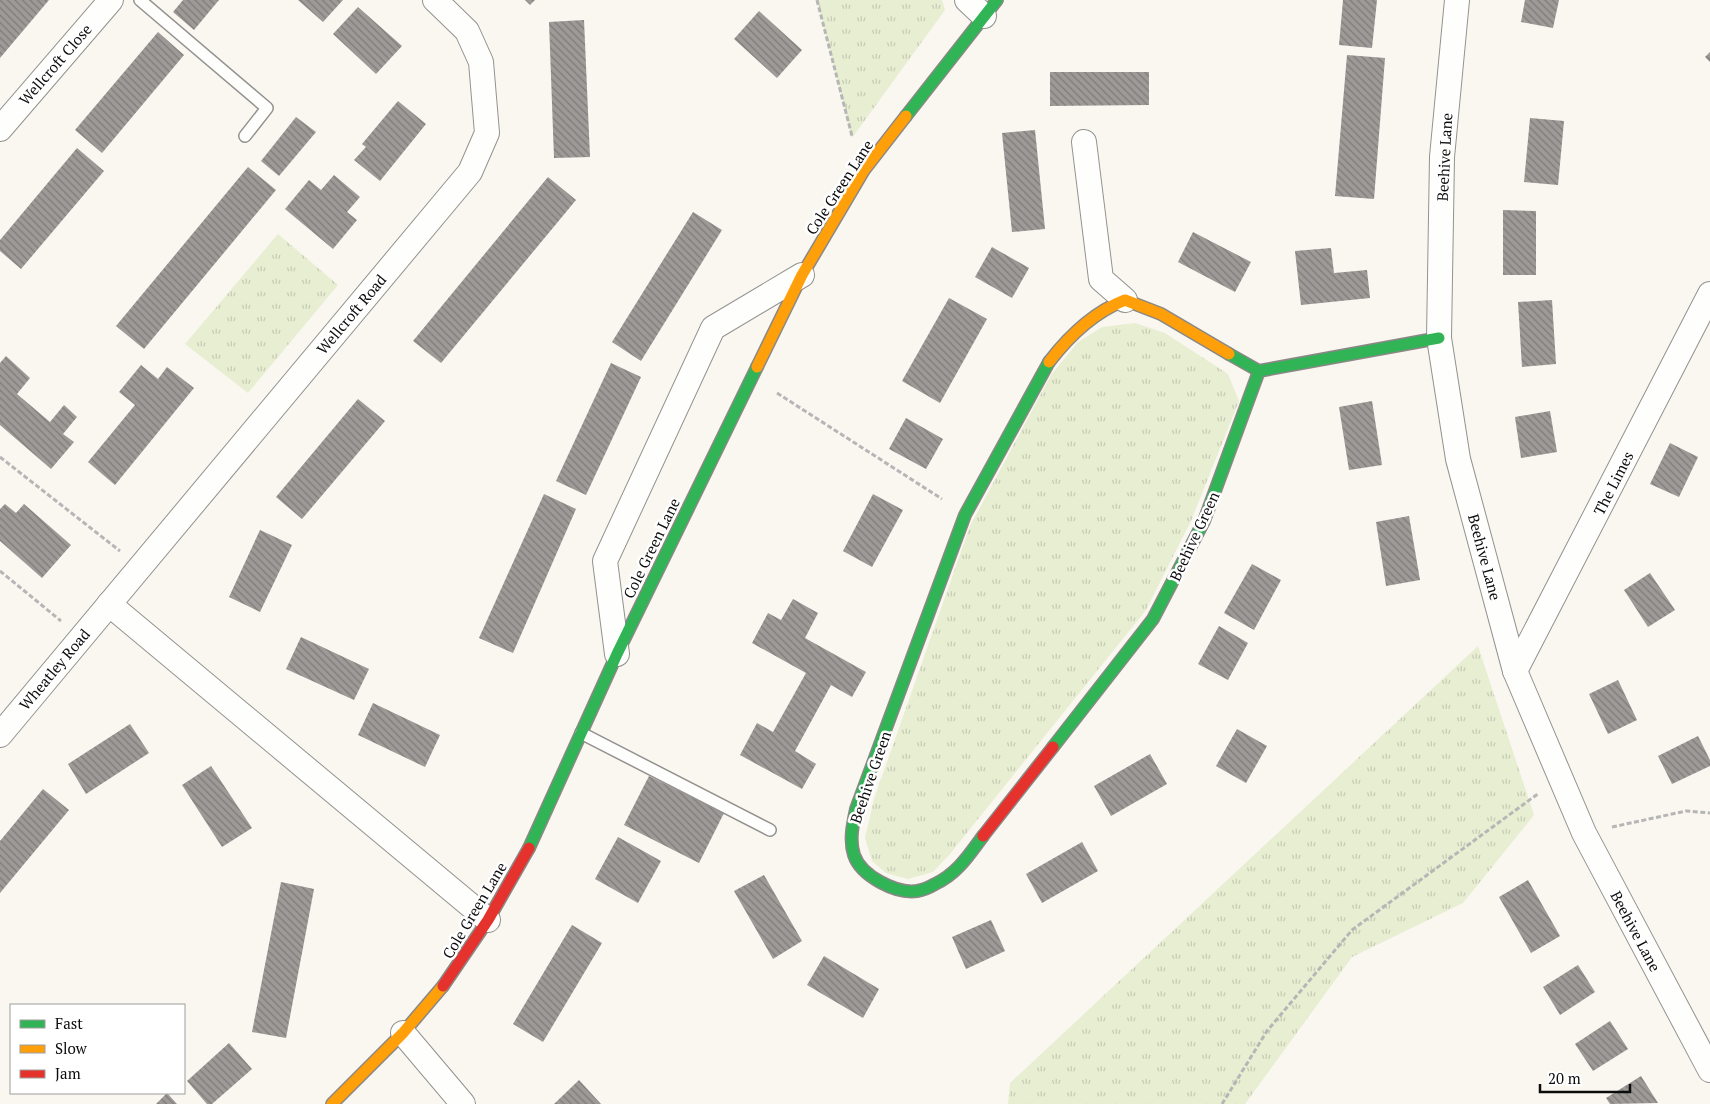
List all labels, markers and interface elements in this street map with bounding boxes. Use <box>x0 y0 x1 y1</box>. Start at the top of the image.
street label: Wellcroft Close <box>14 19 96 109</box>
street label: Beehive Lane <box>1432 112 1456 202</box>
street label: Cole Green Lane <box>801 136 877 238</box>
street label: Wellcroft Road <box>312 270 390 358</box>
street label: The Limes <box>1588 448 1638 518</box>
street label: Beehive Green <box>1165 488 1223 584</box>
street label: Cole Green Lane <box>618 494 684 602</box>
street label: Beehive Lane <box>1464 512 1506 602</box>
street label: Wheatley Road <box>14 624 94 714</box>
street label: Beehive Green <box>845 728 895 826</box>
street label: Cole Green Lane <box>437 858 511 962</box>
street label: Beehive Lane <box>1606 887 1666 975</box>
legend <box>10 1004 185 1094</box>
text: Fast <box>55 1013 83 1033</box>
text: Slow <box>55 1038 88 1058</box>
scale bar <box>1540 1062 1630 1094</box>
text: Jam <box>55 1063 81 1083</box>
text: 20 m <box>1548 1068 1581 1088</box>

